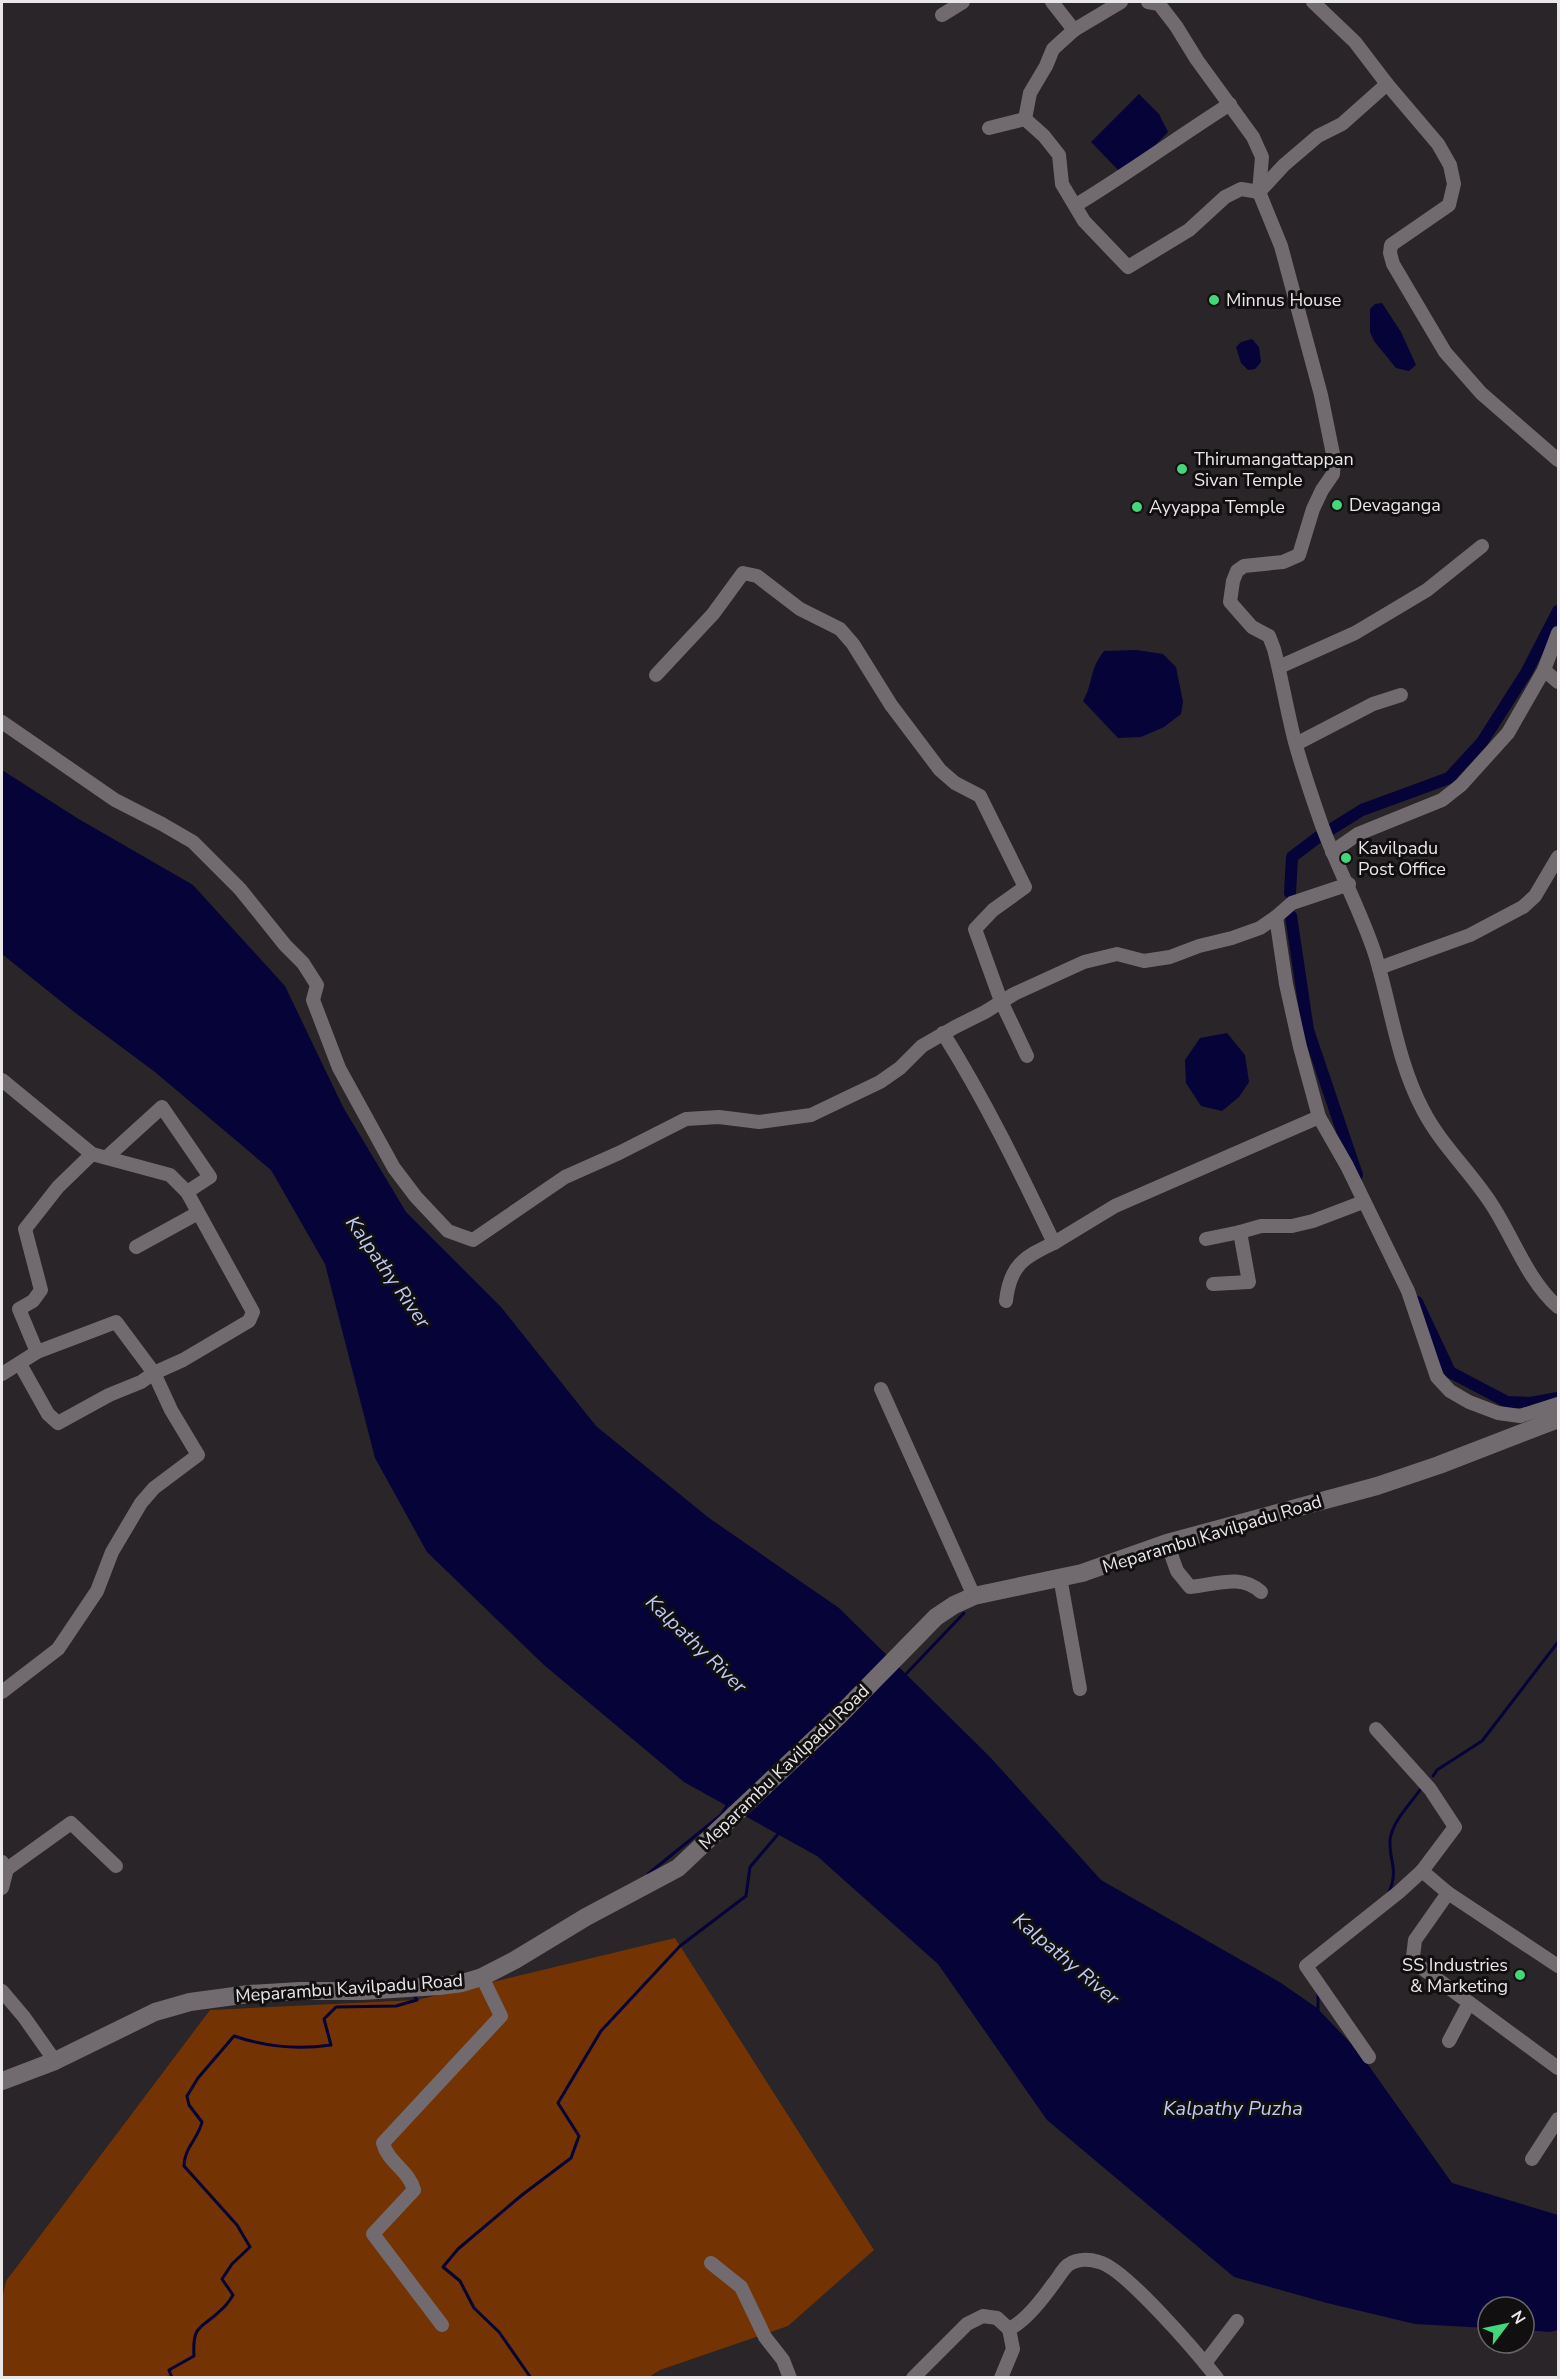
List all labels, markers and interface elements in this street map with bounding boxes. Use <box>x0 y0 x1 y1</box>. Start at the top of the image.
place label: Minnus House <box>1226 288 1341 312</box>
marker: Minnus House <box>1207 293 1221 307</box>
place label: Thirumangattappan Sivan Temple <box>1194 447 1354 492</box>
marker: Thirumangattappan Sivan Temple <box>1175 462 1189 476</box>
place label: Devaganga <box>1349 493 1441 517</box>
place label: Ayyappa Temple <box>1149 495 1285 519</box>
marker: Devaganga <box>1330 498 1344 512</box>
marker: Ayyappa Temple <box>1130 500 1144 514</box>
place label: Kavilpadu Post Office <box>1358 836 1446 881</box>
marker: Kavilpadu Post Office <box>1339 851 1353 865</box>
water label: Kalpathy River <box>339 1211 437 1334</box>
street label: Meparambu Kavilpadu Road <box>1099 1489 1325 1579</box>
water label: Kalpathy River <box>640 1589 753 1700</box>
street label: Meparambu Kavilpadu Road <box>694 1679 874 1855</box>
water label: Kalpathy River <box>1007 1907 1125 2012</box>
place label: SS Industries & Marketing <box>1402 1953 1508 1998</box>
street label: Meparambu Kavilpadu Road <box>234 1968 464 2008</box>
marker: SS Industries & Marketing <box>1513 1968 1527 1982</box>
water label: Kalpathy Puzha <box>1163 2095 1303 2122</box>
north arrow <box>1476 2295 1536 2355</box>
text: N <box>1505 2307 1530 2328</box>

